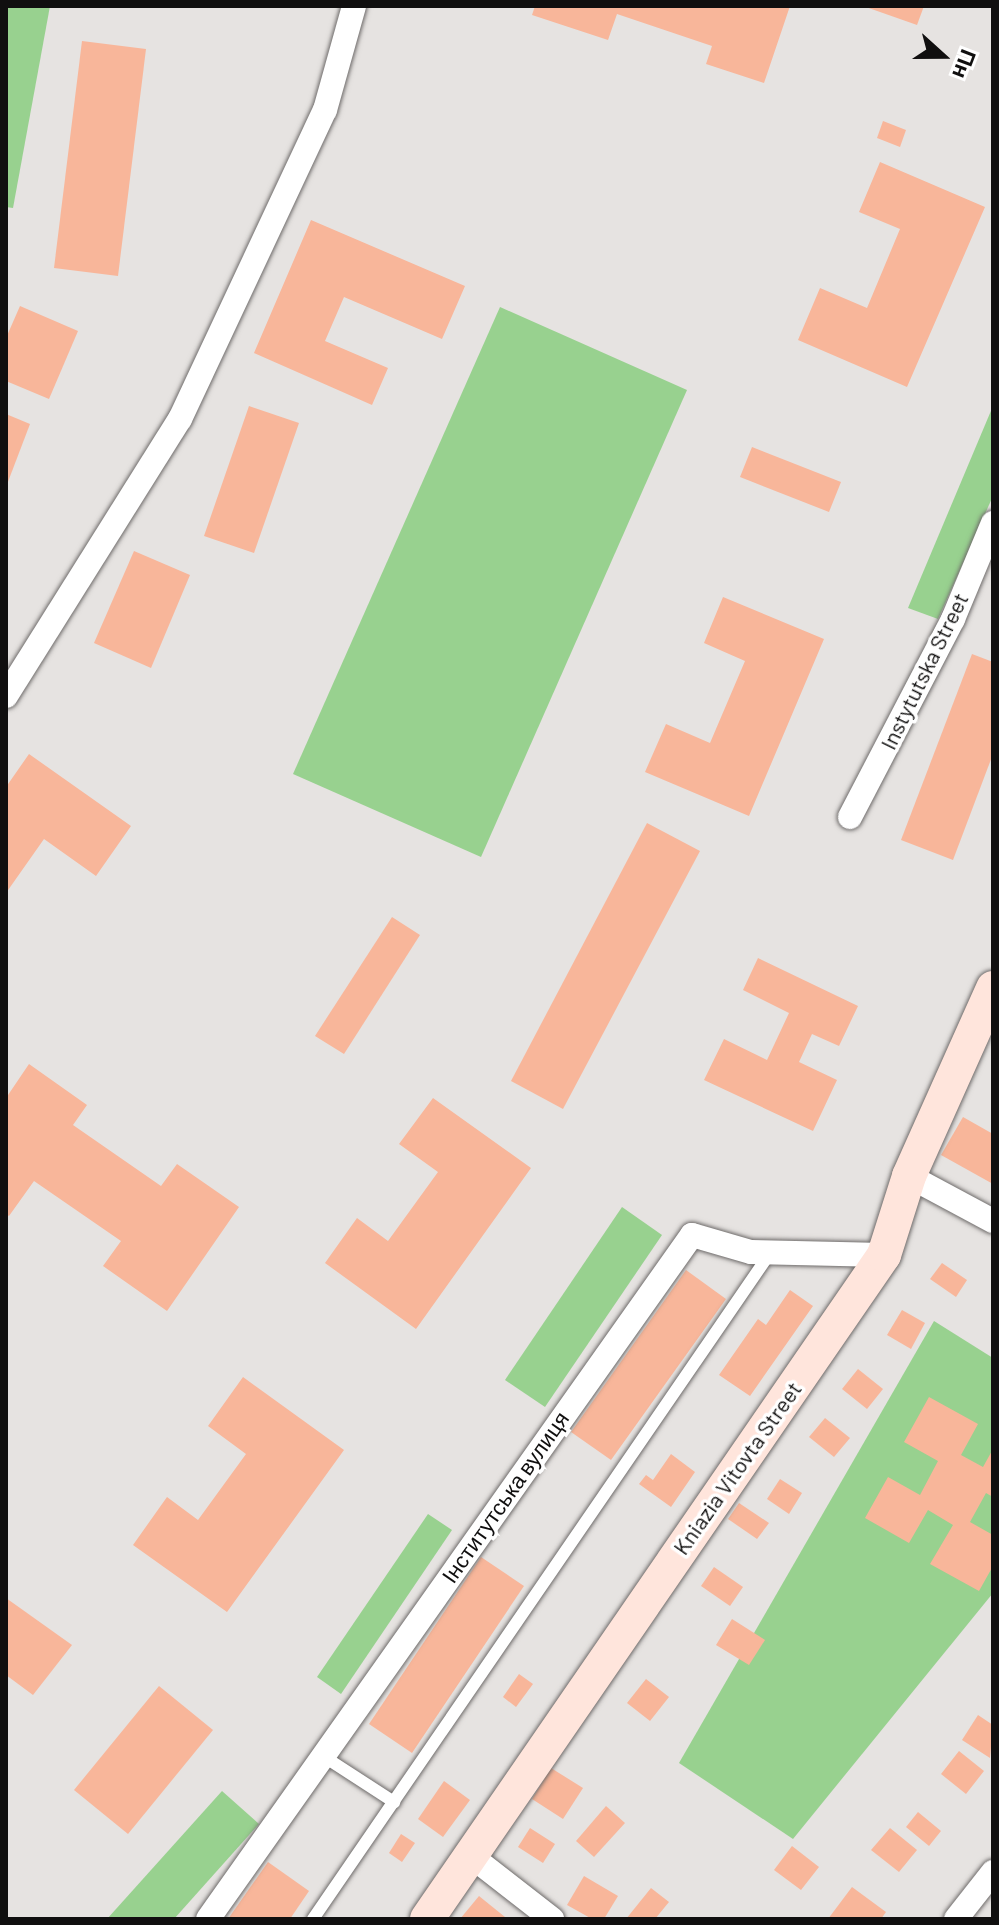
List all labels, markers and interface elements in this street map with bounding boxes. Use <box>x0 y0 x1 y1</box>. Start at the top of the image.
north arrow <box>903 16 983 96</box>
text: Пн <box>948 46 983 83</box>
street label: Instytutska Street <box>875 588 973 754</box>
street label: Kniazia Vitovta Street <box>667 1376 807 1560</box>
street label: Інститутська вулиця <box>436 1406 574 1588</box>

